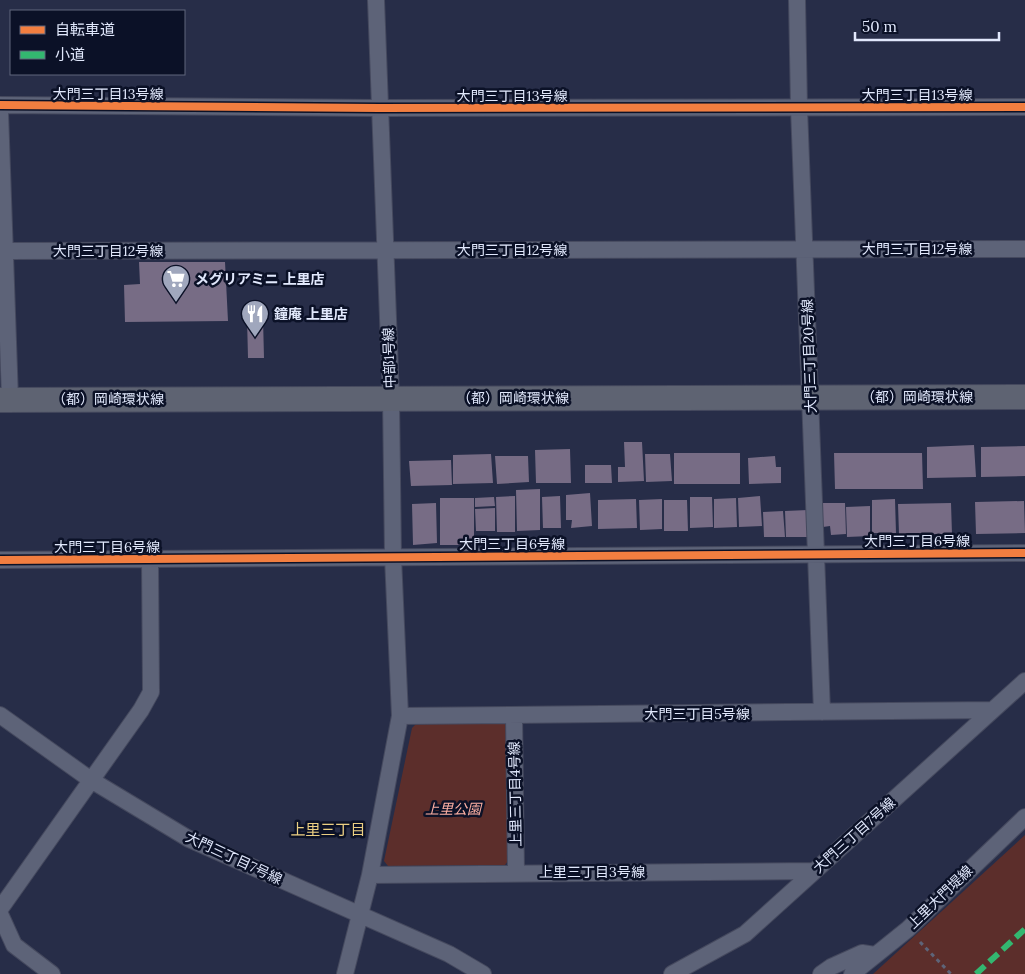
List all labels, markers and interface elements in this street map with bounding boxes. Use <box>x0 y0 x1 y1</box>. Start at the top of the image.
legend <box>10 10 185 75</box>
scale bar <box>855 10 999 42</box>
text: 50 m <box>862 17 897 36</box>
text: 自転車道 <box>55 20 115 39</box>
text: 小道 <box>55 45 85 64</box>
street label: 大門三丁目13号線 <box>53 85 163 103</box>
street label: 大門三丁目13号線 <box>862 86 972 104</box>
street label: 大門三丁目13号線 <box>457 87 567 105</box>
street label: 大門三丁目12号線 <box>862 240 972 258</box>
street label: 大門三丁目12号線 <box>457 241 567 259</box>
street label: 大門三丁目12号線 <box>53 242 163 260</box>
supermarket icon: メグリアミニ 上里店 <box>161 264 191 303</box>
place label: メグリアミニ 上里店 <box>195 270 324 288</box>
restaurant icon: 鐘庵 上里店 <box>240 299 270 338</box>
street label: 大門三丁目20号線 <box>798 299 820 413</box>
place label: 鐘庵 上里店 <box>274 305 348 323</box>
street label: 中部1号線 <box>379 327 399 389</box>
street label: （都）岡崎環状線 <box>861 388 973 406</box>
street label: （都）岡崎環状線 <box>457 389 569 407</box>
street label: （都）岡崎環状線 <box>52 390 164 408</box>
street label: 大門三丁目6号線 <box>864 532 970 550</box>
street label: 大門三丁目6号線 <box>459 535 565 553</box>
street label: 大門三丁目6号線 <box>54 538 160 556</box>
street label: 大門三丁目5号線 <box>644 705 750 723</box>
street label: 上里三丁目4号線 <box>505 741 525 847</box>
street label: 大門三丁目7号線 <box>809 793 899 877</box>
park label: 上里公園 <box>425 800 483 818</box>
district label: 上里三丁目 <box>290 820 366 839</box>
street label: 大門三丁目7号線 <box>183 828 285 888</box>
street label: 上里大門堤線 <box>904 861 976 933</box>
street label: 上里三丁目3号線 <box>539 863 645 881</box>

